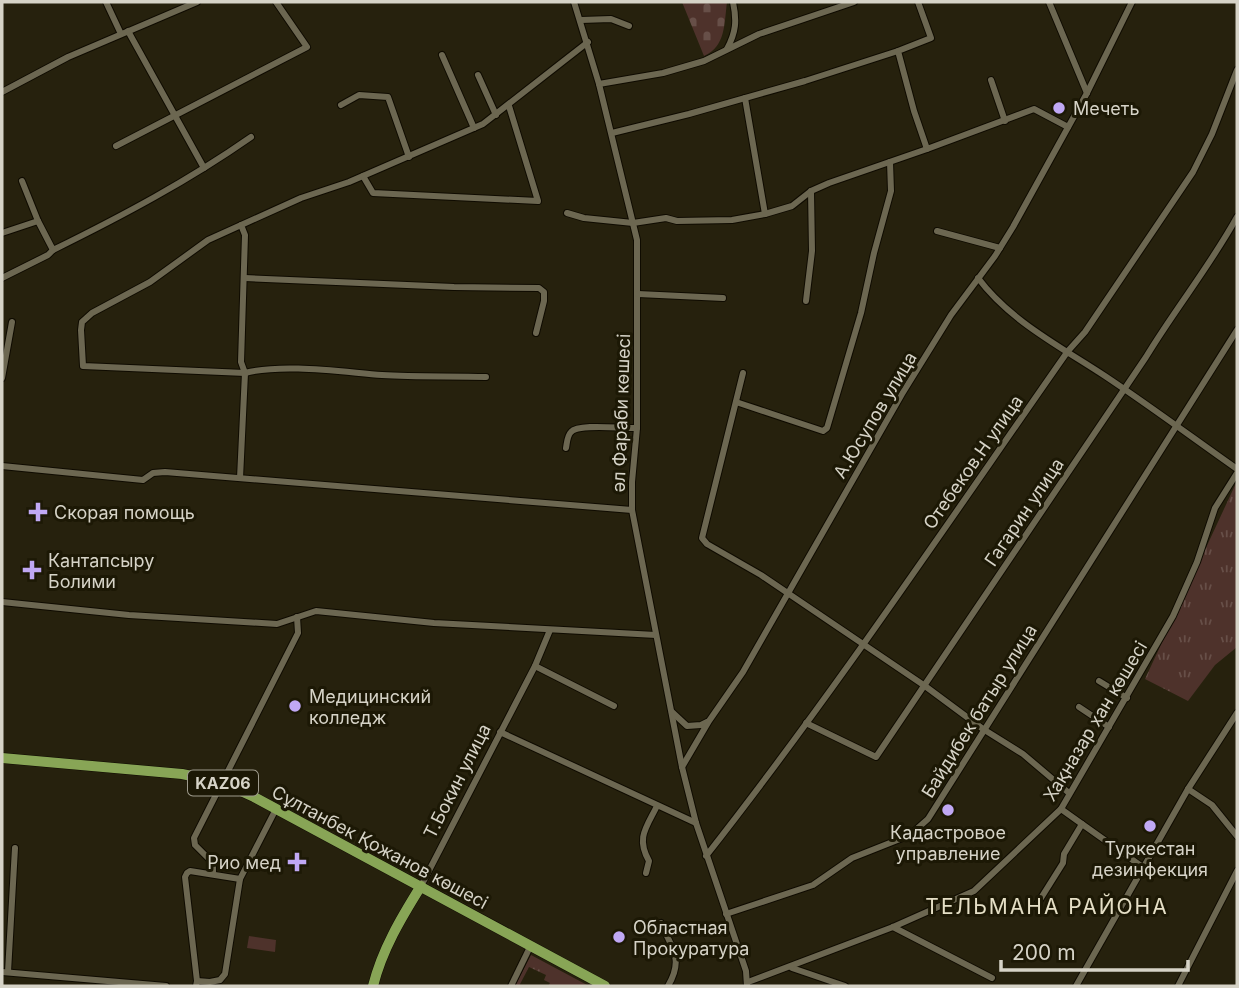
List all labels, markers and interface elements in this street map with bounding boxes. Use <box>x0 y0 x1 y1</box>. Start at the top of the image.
place label: Мечеть <box>1073 98 1140 119</box>
marker: Мечеть <box>1051 100 1067 116</box>
street label: әл Фараби көшесі <box>608 333 634 493</box>
street label: А.Юсупов улица <box>829 348 921 482</box>
street label: Отебеков.Н улица <box>919 391 1027 533</box>
street label: Гагарин улица <box>980 454 1068 570</box>
marker: Скорая помощь <box>28 502 48 522</box>
place label: Скорая помощь <box>54 502 195 523</box>
place label: Кантапсыру Болими <box>48 550 154 592</box>
marker: Кантапсыру Болими <box>22 560 42 580</box>
street label: Байдибек батыр улица <box>917 621 1041 801</box>
street label: Хақназар хан көшесі <box>1039 637 1151 805</box>
place label: Медицинский колледж <box>309 686 431 728</box>
marker: Медицинский колледж <box>287 698 303 714</box>
street label: Т.Бокин улица <box>419 720 495 842</box>
road number: KАZ06 <box>188 770 258 796</box>
street label: Сұлтанбек Қожанов көшесі <box>268 781 492 913</box>
marker: Кадастровое управление <box>940 802 956 818</box>
marker: Туркестан дезинфекция <box>1142 818 1158 834</box>
place label: Кадастровое управление <box>890 822 1006 864</box>
place label: Туркестан дезинфекция <box>1092 838 1208 880</box>
place label: Рио мед <box>207 852 281 873</box>
marker: Рио мед <box>287 852 307 872</box>
district label: ТЕЛЬМАНА РАЙОНА <box>925 893 1169 919</box>
place label: Областная Прокуратура <box>633 917 749 959</box>
scale bar <box>1001 928 1188 972</box>
marker: Областная Прокуратура <box>611 929 627 945</box>
text: 200 m <box>1012 940 1076 965</box>

